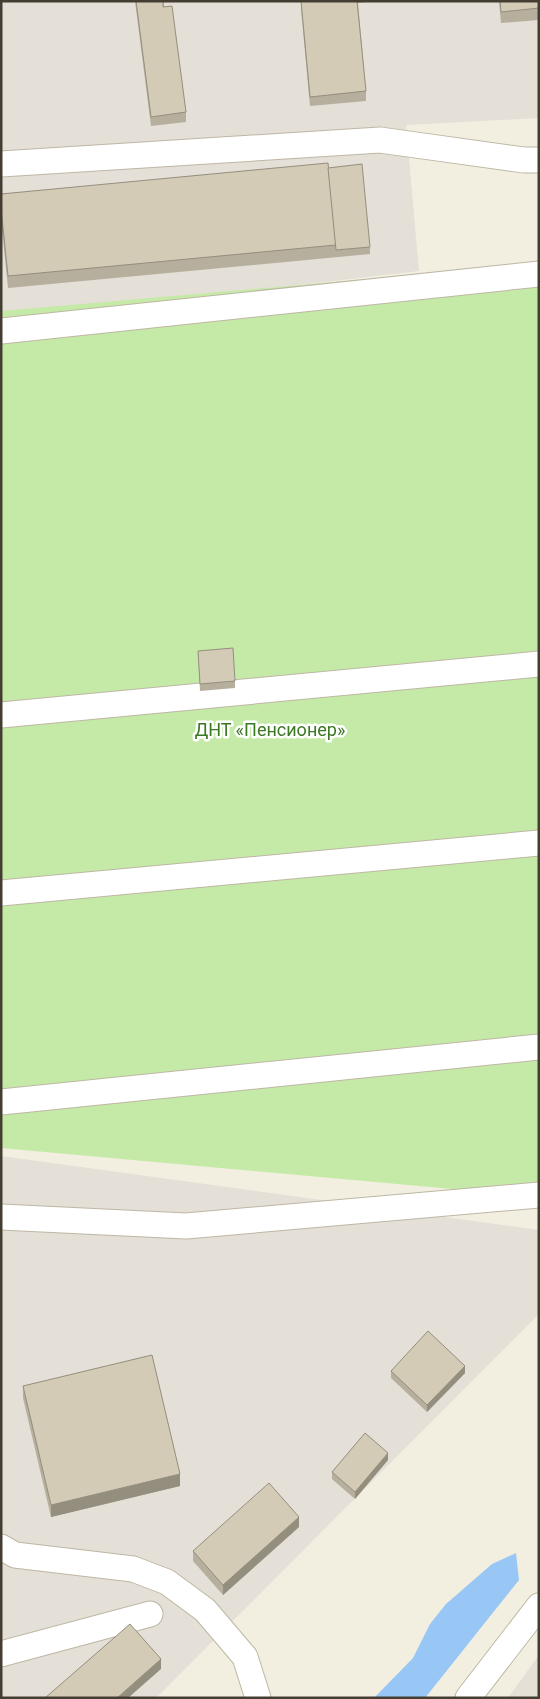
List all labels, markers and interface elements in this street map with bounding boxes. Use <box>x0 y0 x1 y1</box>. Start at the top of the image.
park label: ДНТ «Пенсионер» <box>195 719 345 740</box>

